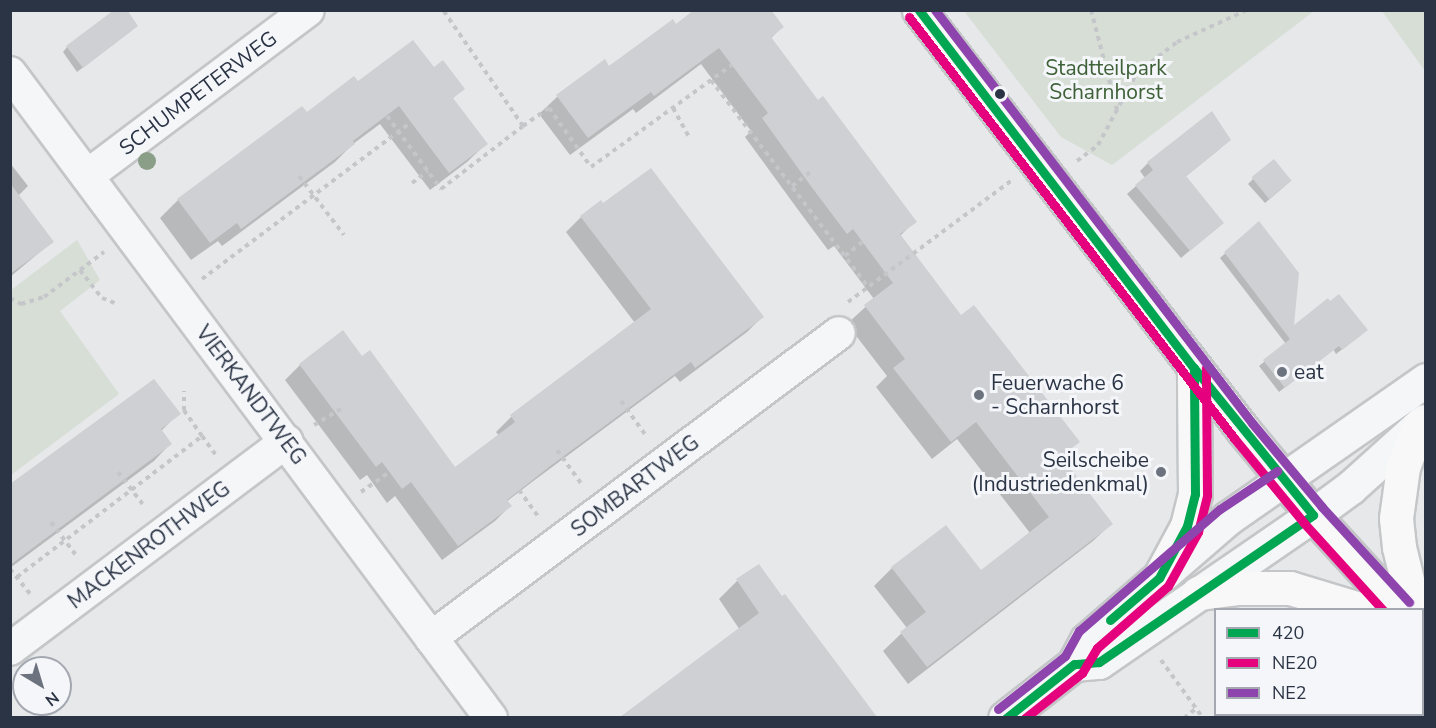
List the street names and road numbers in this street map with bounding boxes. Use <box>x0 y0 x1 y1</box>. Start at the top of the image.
street label: SCHUMPETERWEG <box>114 26 282 160</box>
street label: VIERKANDTWEG <box>190 320 312 470</box>
street label: SOMBARTWEG <box>566 430 704 542</box>
street label: MACKENROTHWEG <box>63 476 235 614</box>

